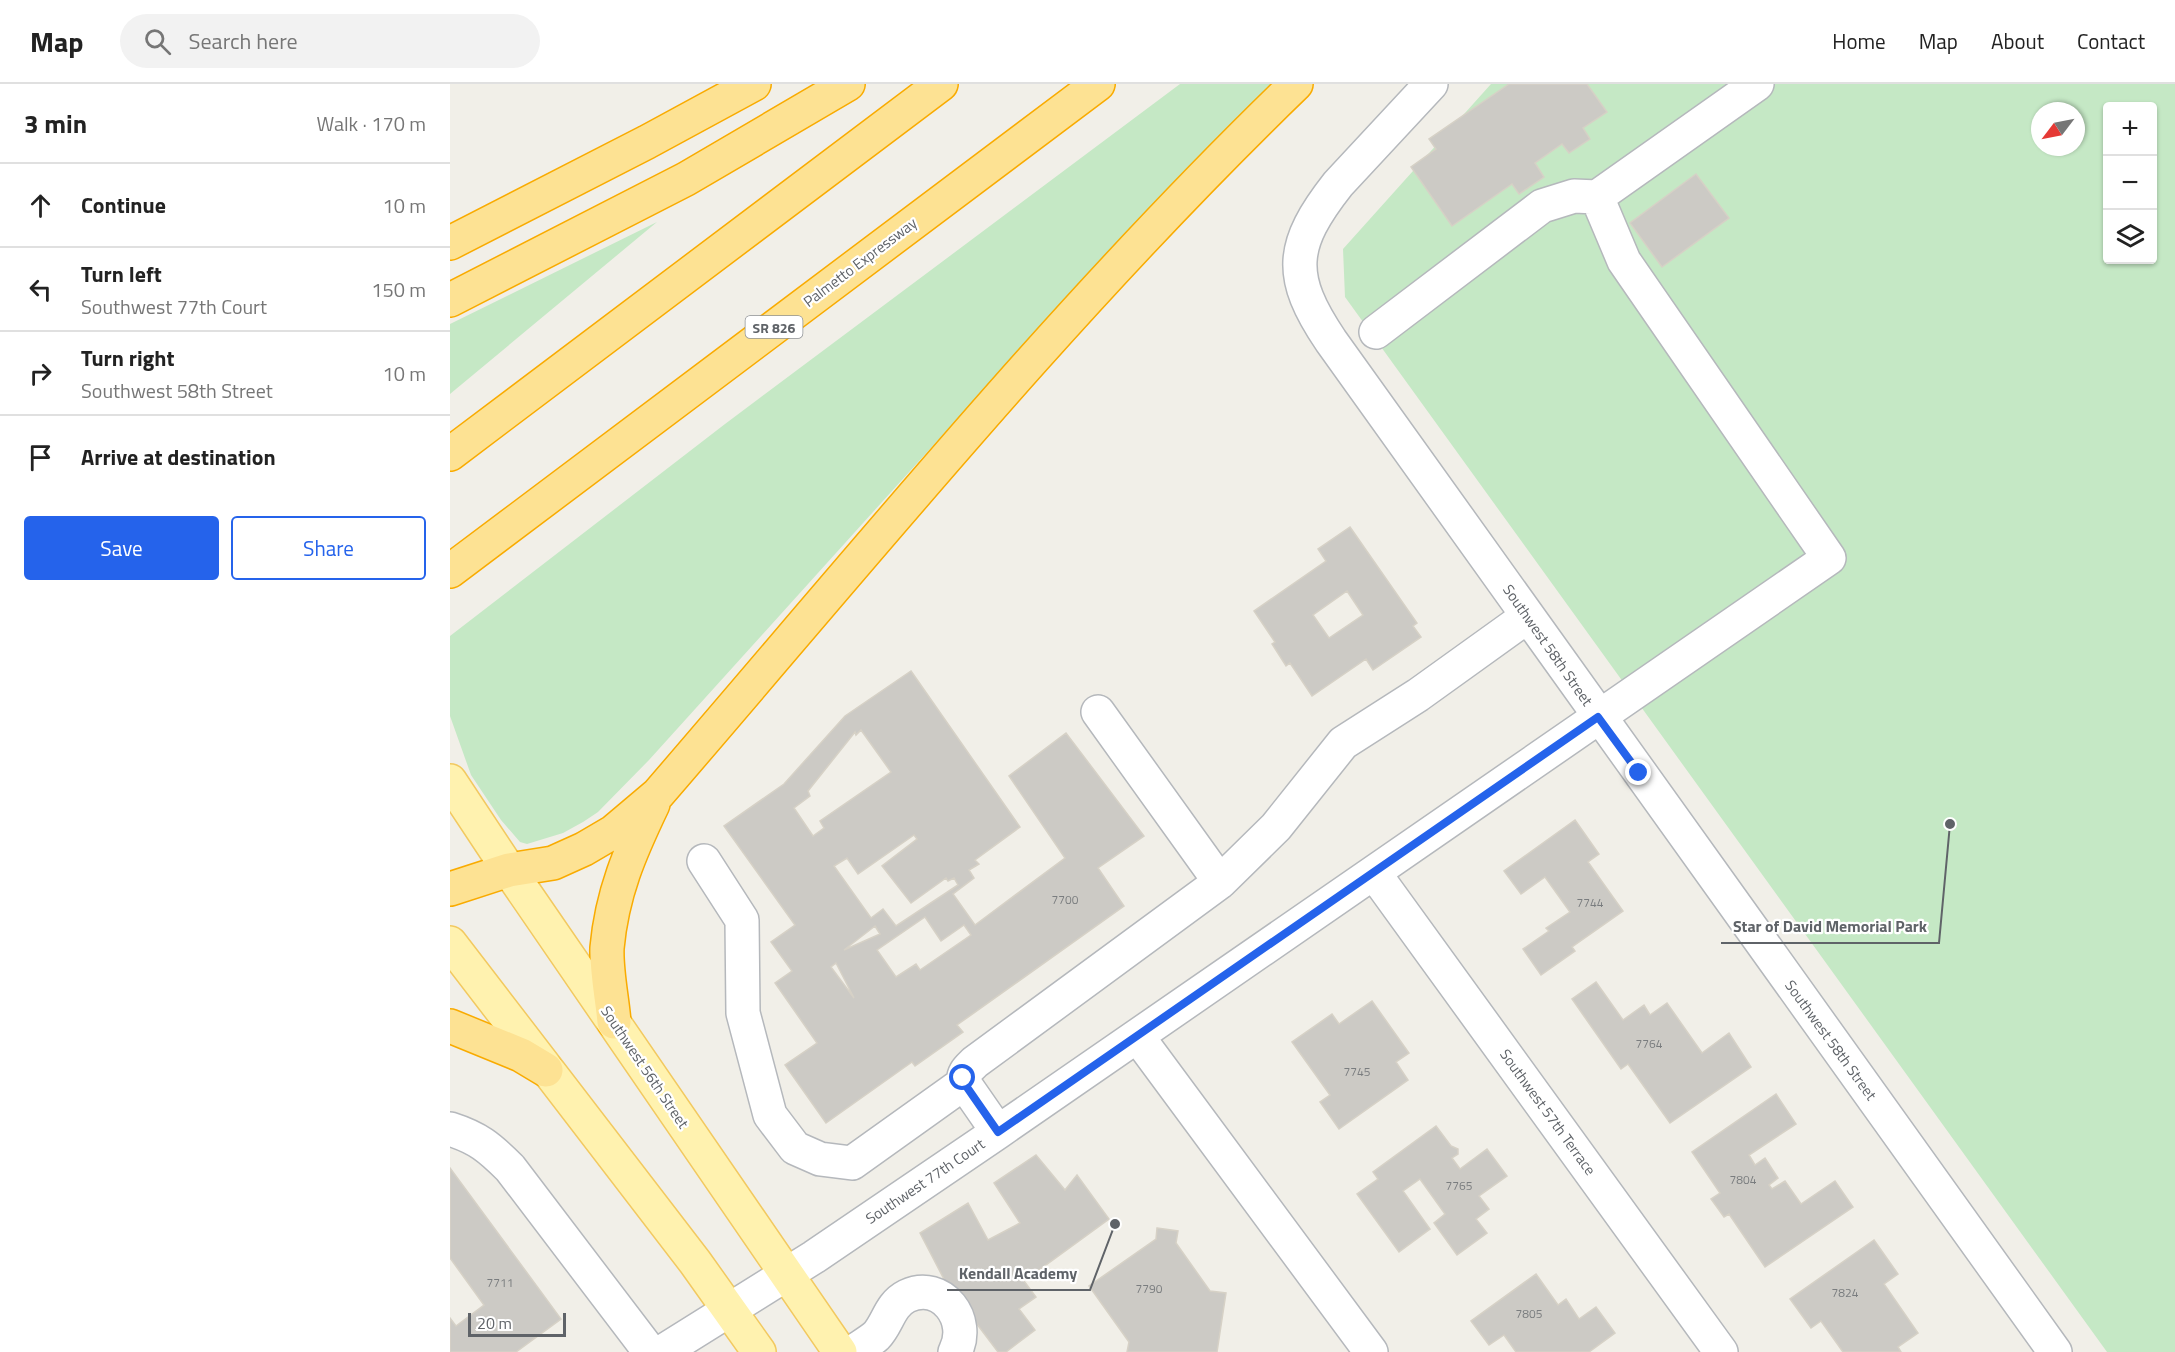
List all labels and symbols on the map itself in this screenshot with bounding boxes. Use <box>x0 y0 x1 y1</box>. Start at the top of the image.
north arrow <box>2031 102 2085 156</box>
street label: Palmetto Expressway <box>798 212 922 312</box>
road number: SR 826 <box>746 316 802 338</box>
street label: Southwest 58th Street <box>1497 579 1599 711</box>
route end <box>1625 759 1651 785</box>
house number: 7700 <box>1052 890 1079 909</box>
house number: 7744 <box>1577 893 1604 912</box>
callout: Star of David Memorial Park <box>1721 909 1939 943</box>
text: Star of David Memorial Park <box>1733 914 1928 938</box>
street label: Southwest 58th Street <box>1779 975 1883 1106</box>
street label: Southwest 56th Street <box>595 1001 695 1134</box>
house number: 7764 <box>1636 1034 1663 1053</box>
street label: Southwest 57th Terrace <box>1494 1044 1602 1180</box>
house number: 7745 <box>1344 1062 1371 1081</box>
route start <box>949 1064 975 1090</box>
street label: Southwest 77th Court <box>861 1132 990 1230</box>
house number: 7804 <box>1730 1170 1757 1189</box>
house number: 7765 <box>1446 1176 1473 1195</box>
callout: Kendall Academy <box>947 1256 1090 1290</box>
text: Kendall Academy <box>959 1261 1077 1285</box>
house number: 7711 <box>487 1273 513 1292</box>
house number: 7790 <box>1136 1279 1163 1298</box>
house number: 7824 <box>1832 1283 1859 1302</box>
house number: 7805 <box>1516 1304 1543 1323</box>
scale bar <box>468 1310 566 1338</box>

